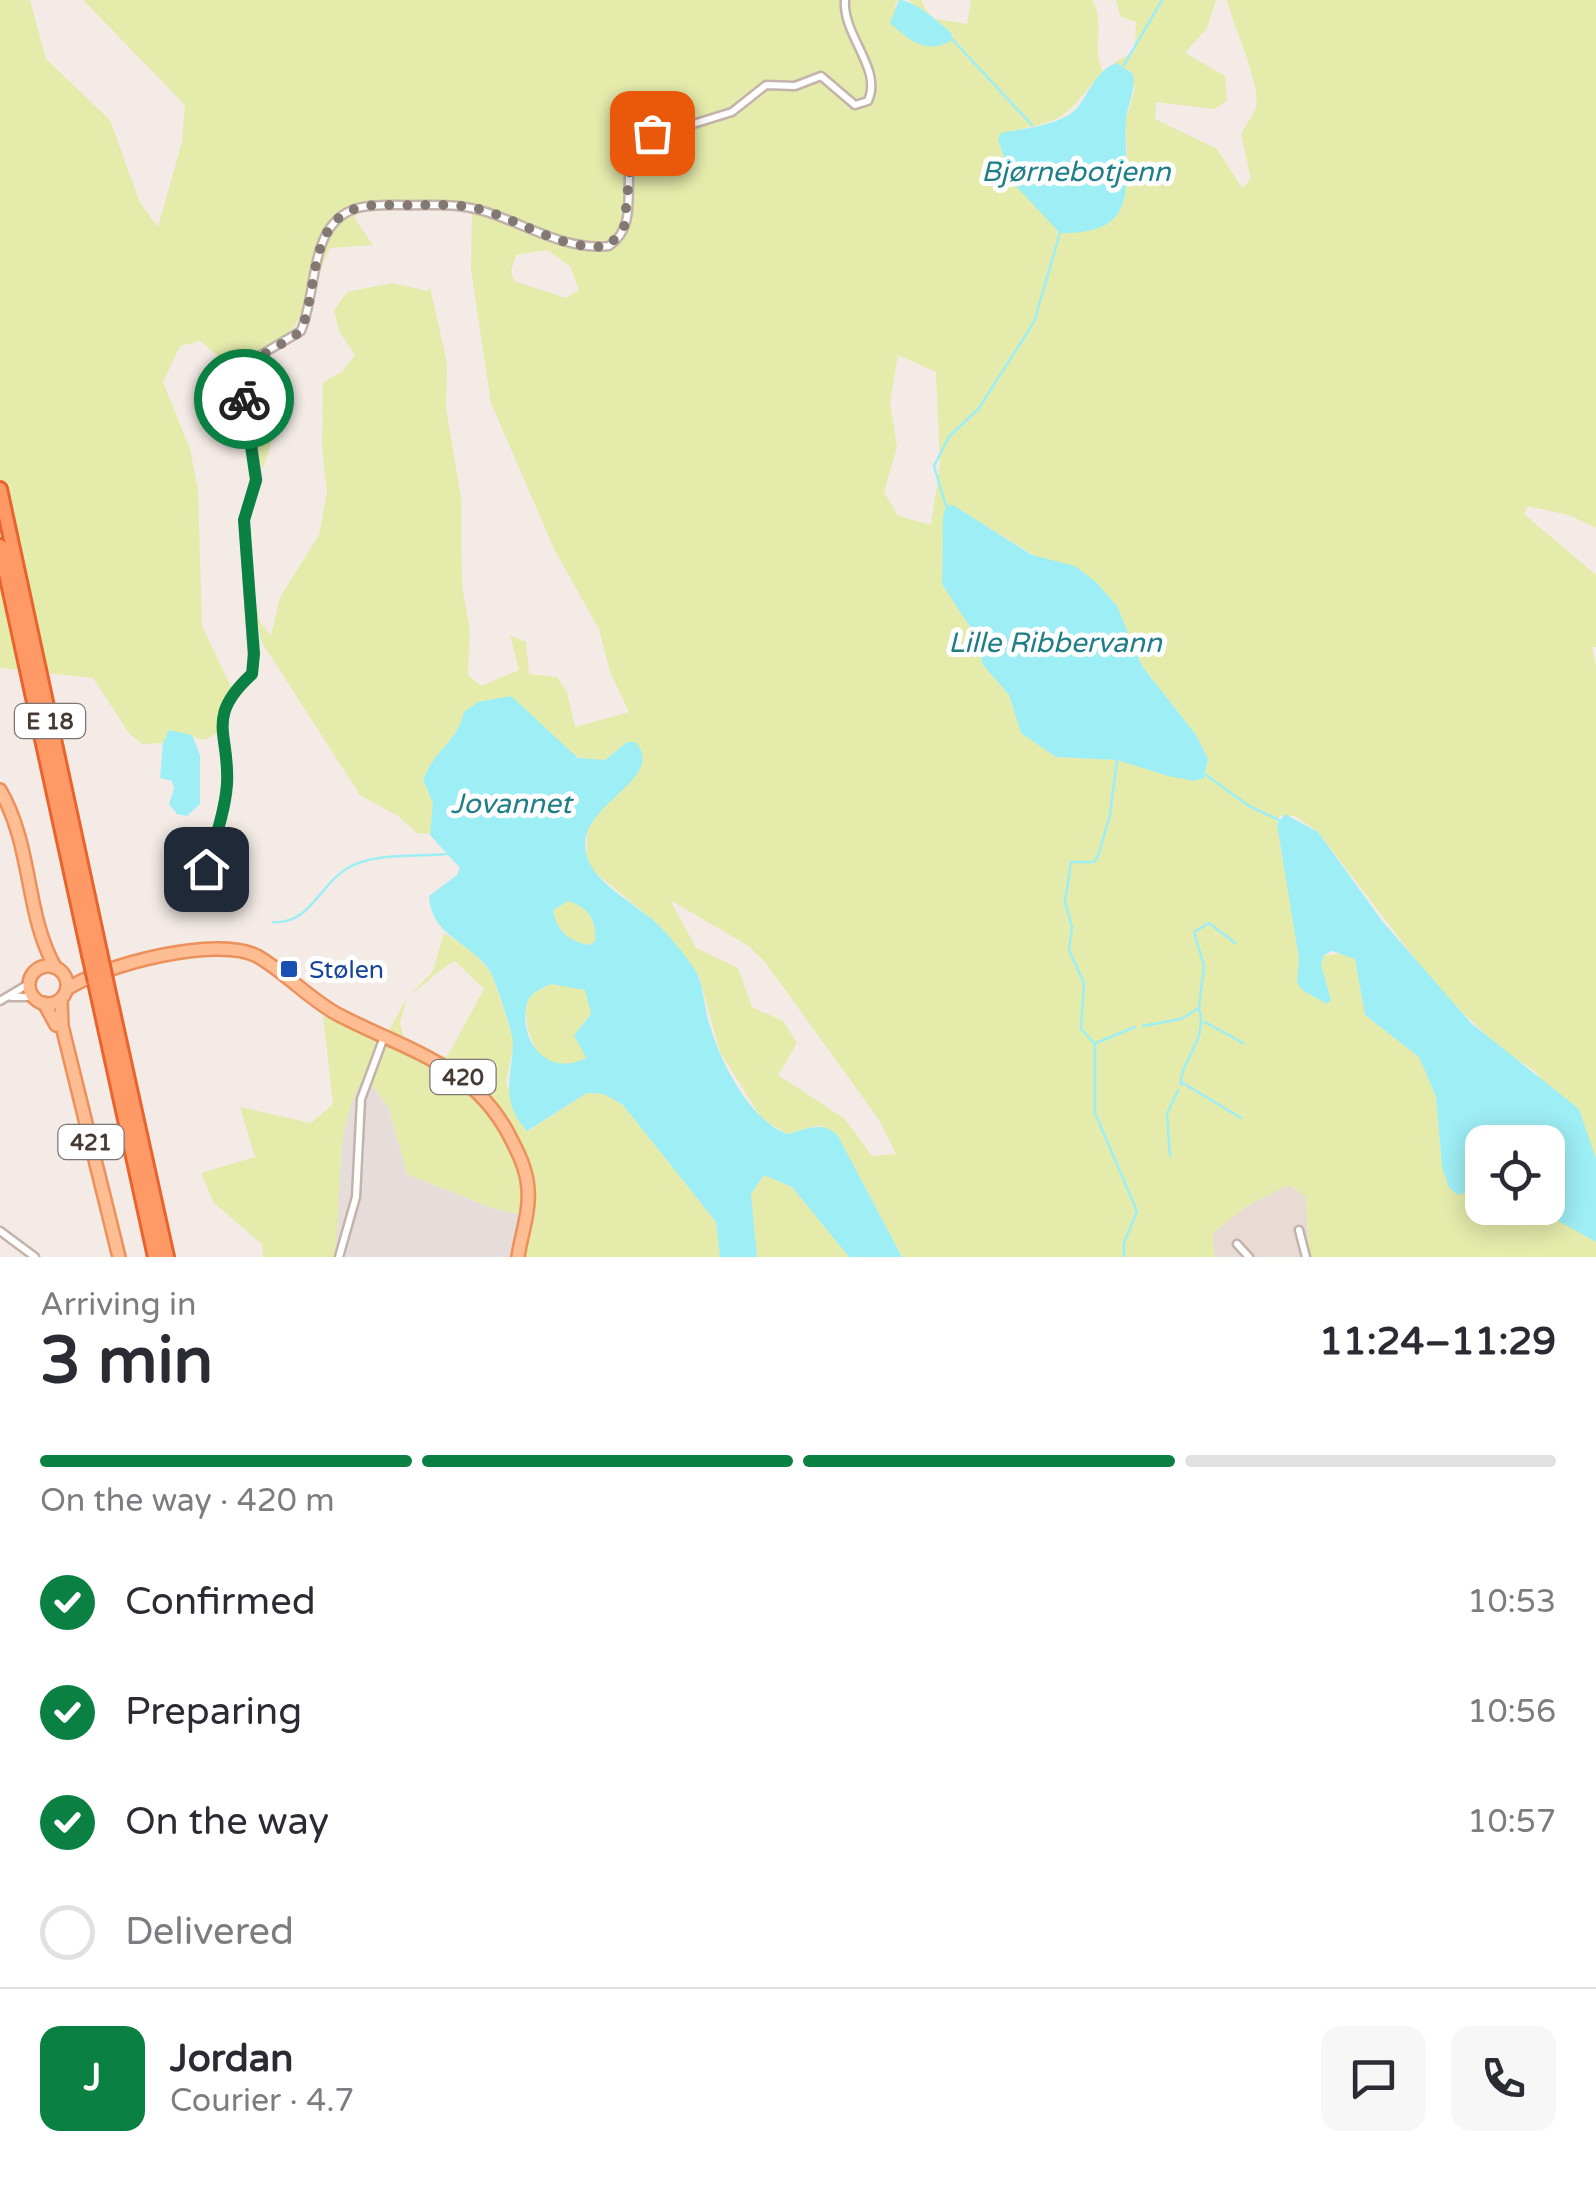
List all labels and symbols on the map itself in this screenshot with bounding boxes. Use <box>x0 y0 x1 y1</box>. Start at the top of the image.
pin <box>610 91 695 176</box>
water label: Bjørnebotjenn <box>981 155 1172 189</box>
courier <box>194 349 294 449</box>
water label: Lille Ribbervann <box>948 626 1163 660</box>
road number: E 18 <box>15 704 85 738</box>
water label: Jovannet <box>451 787 575 821</box>
pin <box>164 827 249 912</box>
place label: Stølen <box>309 955 384 985</box>
marker: Stølen <box>278 958 300 980</box>
road number: 420 <box>430 1060 496 1094</box>
road number: 421 <box>58 1125 124 1159</box>

